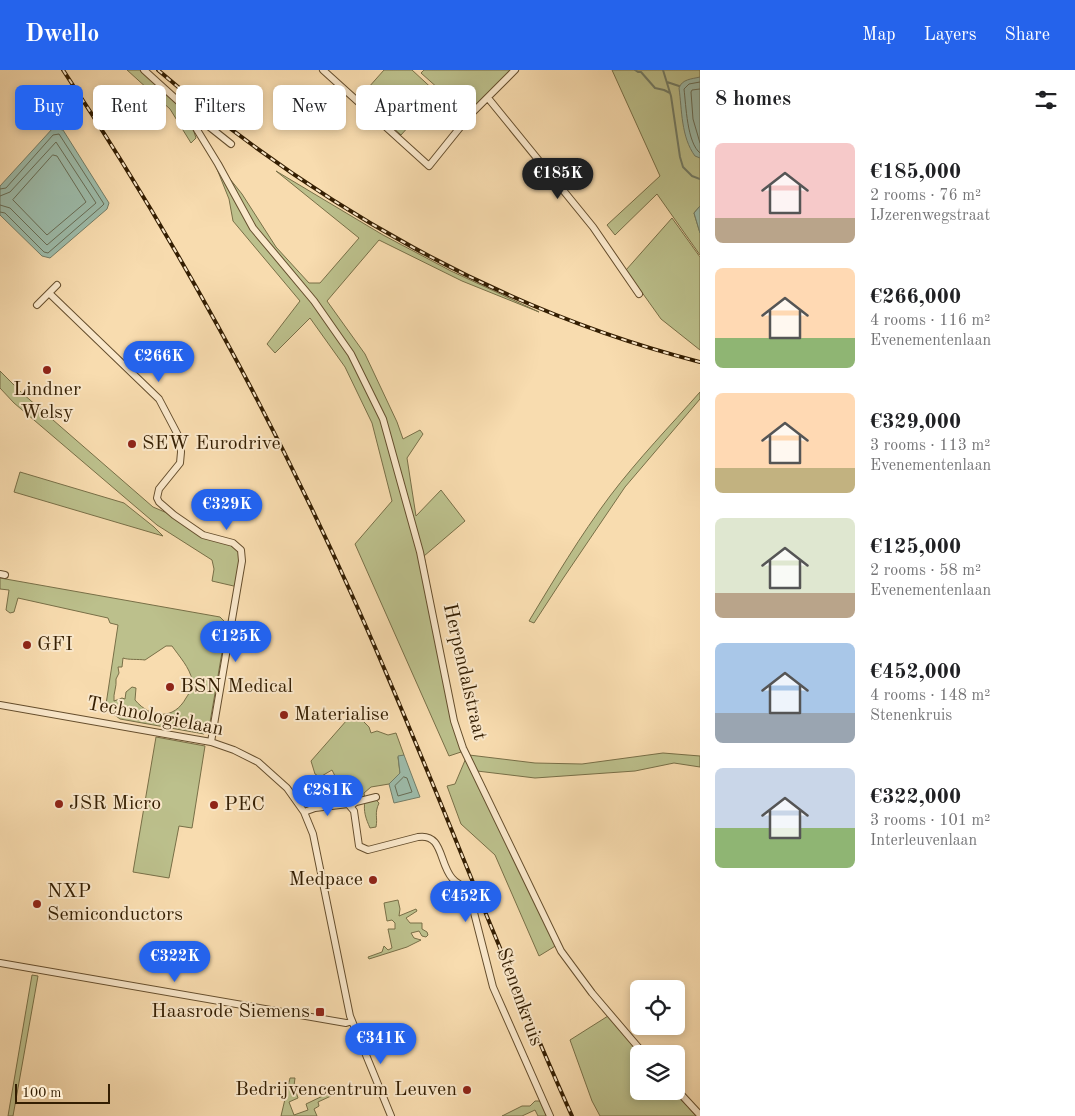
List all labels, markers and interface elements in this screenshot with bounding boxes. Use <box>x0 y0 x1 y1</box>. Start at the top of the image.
text: Dwello <box>25 23 99 47</box>
text: Map <box>862 26 896 44</box>
text: Layers <box>924 26 976 44</box>
text: Share <box>1004 26 1050 44</box>
chip: Buy <box>15 85 83 130</box>
chip: Rent <box>93 85 166 130</box>
chip: Filters <box>176 85 263 130</box>
chip: New <box>273 85 346 130</box>
chip: Apartment <box>356 85 476 130</box>
icon: filters <box>1032 86 1060 114</box>
text: 8 homes <box>715 89 791 110</box>
pin: €185K <box>523 158 593 200</box>
text: €185,000 <box>870 162 961 183</box>
icon: home <box>755 163 815 223</box>
text: €185K <box>533 166 583 182</box>
text: 2 rooms · 76 m² <box>870 188 981 204</box>
text: IJzerenwegstraat <box>870 208 990 224</box>
text: €266,000 <box>870 287 961 308</box>
icon: home <box>755 288 815 348</box>
text: 4 rooms · 116 m² <box>870 313 990 329</box>
text: Evenementenlaan <box>870 333 991 349</box>
pin: €266K <box>124 340 194 383</box>
text: €266K <box>134 349 184 365</box>
marker: Lindner Welsy <box>41 364 53 376</box>
place label: Lindner Welsy <box>13 380 81 423</box>
text: €329,000 <box>870 412 961 433</box>
icon: home <box>755 413 815 473</box>
place label: SEW Eurodrive <box>142 434 281 454</box>
marker: SEW Eurodrive <box>126 438 138 450</box>
text: 3 rooms · 113 m² <box>870 438 990 454</box>
text: Evenementenlaan <box>870 458 991 474</box>
pin: €329K <box>192 488 262 531</box>
text: €329K <box>202 497 252 513</box>
text: €125,000 <box>870 537 961 558</box>
icon: home <box>755 538 815 598</box>
text: 2 rooms · 58 m² <box>870 563 981 579</box>
text: Evenementenlaan <box>870 583 991 599</box>
street label: Herpendalstraat <box>439 602 489 742</box>
pin: €125K <box>201 620 271 663</box>
text: €125K <box>211 629 261 645</box>
place label: GFI <box>37 635 73 655</box>
marker: GFI <box>21 639 33 651</box>
text: €452,000 <box>870 662 961 683</box>
icon: home <box>755 663 815 723</box>
place label: BSN Medical <box>180 677 293 697</box>
marker: BSN Medical <box>164 681 176 693</box>
text: 4 rooms · 148 m² <box>870 688 990 704</box>
street label: Technologielaan <box>85 694 225 740</box>
place label: Materialise <box>294 705 389 725</box>
text: Stenenkruis <box>870 708 952 724</box>
marker: Materialise <box>278 709 290 721</box>
pin: €281K <box>293 774 363 817</box>
text: €281K <box>303 783 353 799</box>
text: €322,000 <box>870 787 961 808</box>
icon: home <box>755 788 815 848</box>
place label: JSR Micro <box>69 794 161 814</box>
place label: PEC <box>224 795 265 815</box>
marker: JSR Micro <box>53 798 65 810</box>
marker: PEC <box>208 799 220 811</box>
text: 3 rooms · 101 m² <box>870 813 990 829</box>
text: Interleuvenlaan <box>870 833 977 849</box>
place label: Medpace <box>288 870 363 890</box>
marker: Medpace <box>367 874 379 886</box>
pin: €452K <box>431 880 501 923</box>
place label: NXP Semiconductors <box>47 882 183 925</box>
text: €452K <box>441 889 491 905</box>
marker: NXP Semiconductors <box>31 898 43 910</box>
pin: €322K <box>140 940 210 983</box>
street label: Stenenkruis <box>492 945 546 1049</box>
text: €322K <box>150 949 200 965</box>
map controls <box>630 980 685 1100</box>
button: locate <box>630 980 685 1035</box>
place label: Haasrode Siemens <box>151 1002 310 1022</box>
marker: Haasrode Siemens <box>314 1006 326 1018</box>
pin: €341K <box>346 1022 416 1065</box>
text: €341K <box>356 1031 406 1047</box>
button: layers <box>630 1045 685 1100</box>
place label: Bedrijvencentrum Leuven <box>235 1080 457 1100</box>
scale bar <box>15 1081 110 1104</box>
marker: Bedrijvencentrum Leuven <box>461 1084 473 1096</box>
text: 100 m <box>22 1086 61 1100</box>

